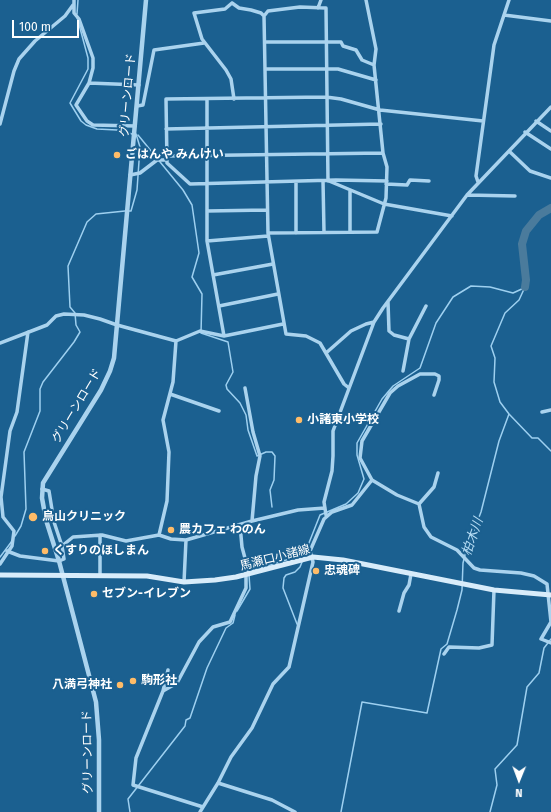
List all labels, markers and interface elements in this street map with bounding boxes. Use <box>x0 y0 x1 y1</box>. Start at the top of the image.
scale bar <box>14 12 81 38</box>
text: 100 m <box>19 20 51 34</box>
street label: グリーンロード <box>117 53 139 137</box>
place label: ごはんや みんけい <box>125 148 224 162</box>
marker: ごはんや みんけい <box>112 150 122 160</box>
street label: グリーンロード <box>49 366 105 446</box>
place label: 小諸東小学校 <box>307 413 379 427</box>
marker: 小諸東小学校 <box>294 415 304 425</box>
place label: 烏山クリニック <box>42 510 126 524</box>
marker: 烏山クリニック <box>27 511 39 523</box>
water label: 柏木川 <box>459 516 487 558</box>
place label: 農カフェ わのん <box>179 523 266 537</box>
marker: 農カフェ わのん <box>166 525 176 535</box>
street label: 馬瀬口小諸線 <box>238 542 312 574</box>
place label: くすりのほしまん <box>53 544 149 558</box>
marker: くすりのほしまん <box>40 546 50 556</box>
place label: 忠魂碑 <box>324 564 360 578</box>
marker: 忠魂碑 <box>311 566 321 576</box>
place label: セブン-イレブン <box>102 587 191 601</box>
marker: セブン-イレブン <box>89 589 99 599</box>
place label: 駒形社 <box>141 674 177 688</box>
marker: 駒形社 <box>128 676 138 686</box>
place label: 八満弓神社 <box>52 678 112 692</box>
marker: 八満弓神社 <box>115 680 125 690</box>
street label: グリーンロード <box>80 710 96 794</box>
north arrow <box>499 760 539 800</box>
text: N <box>515 786 523 799</box>

